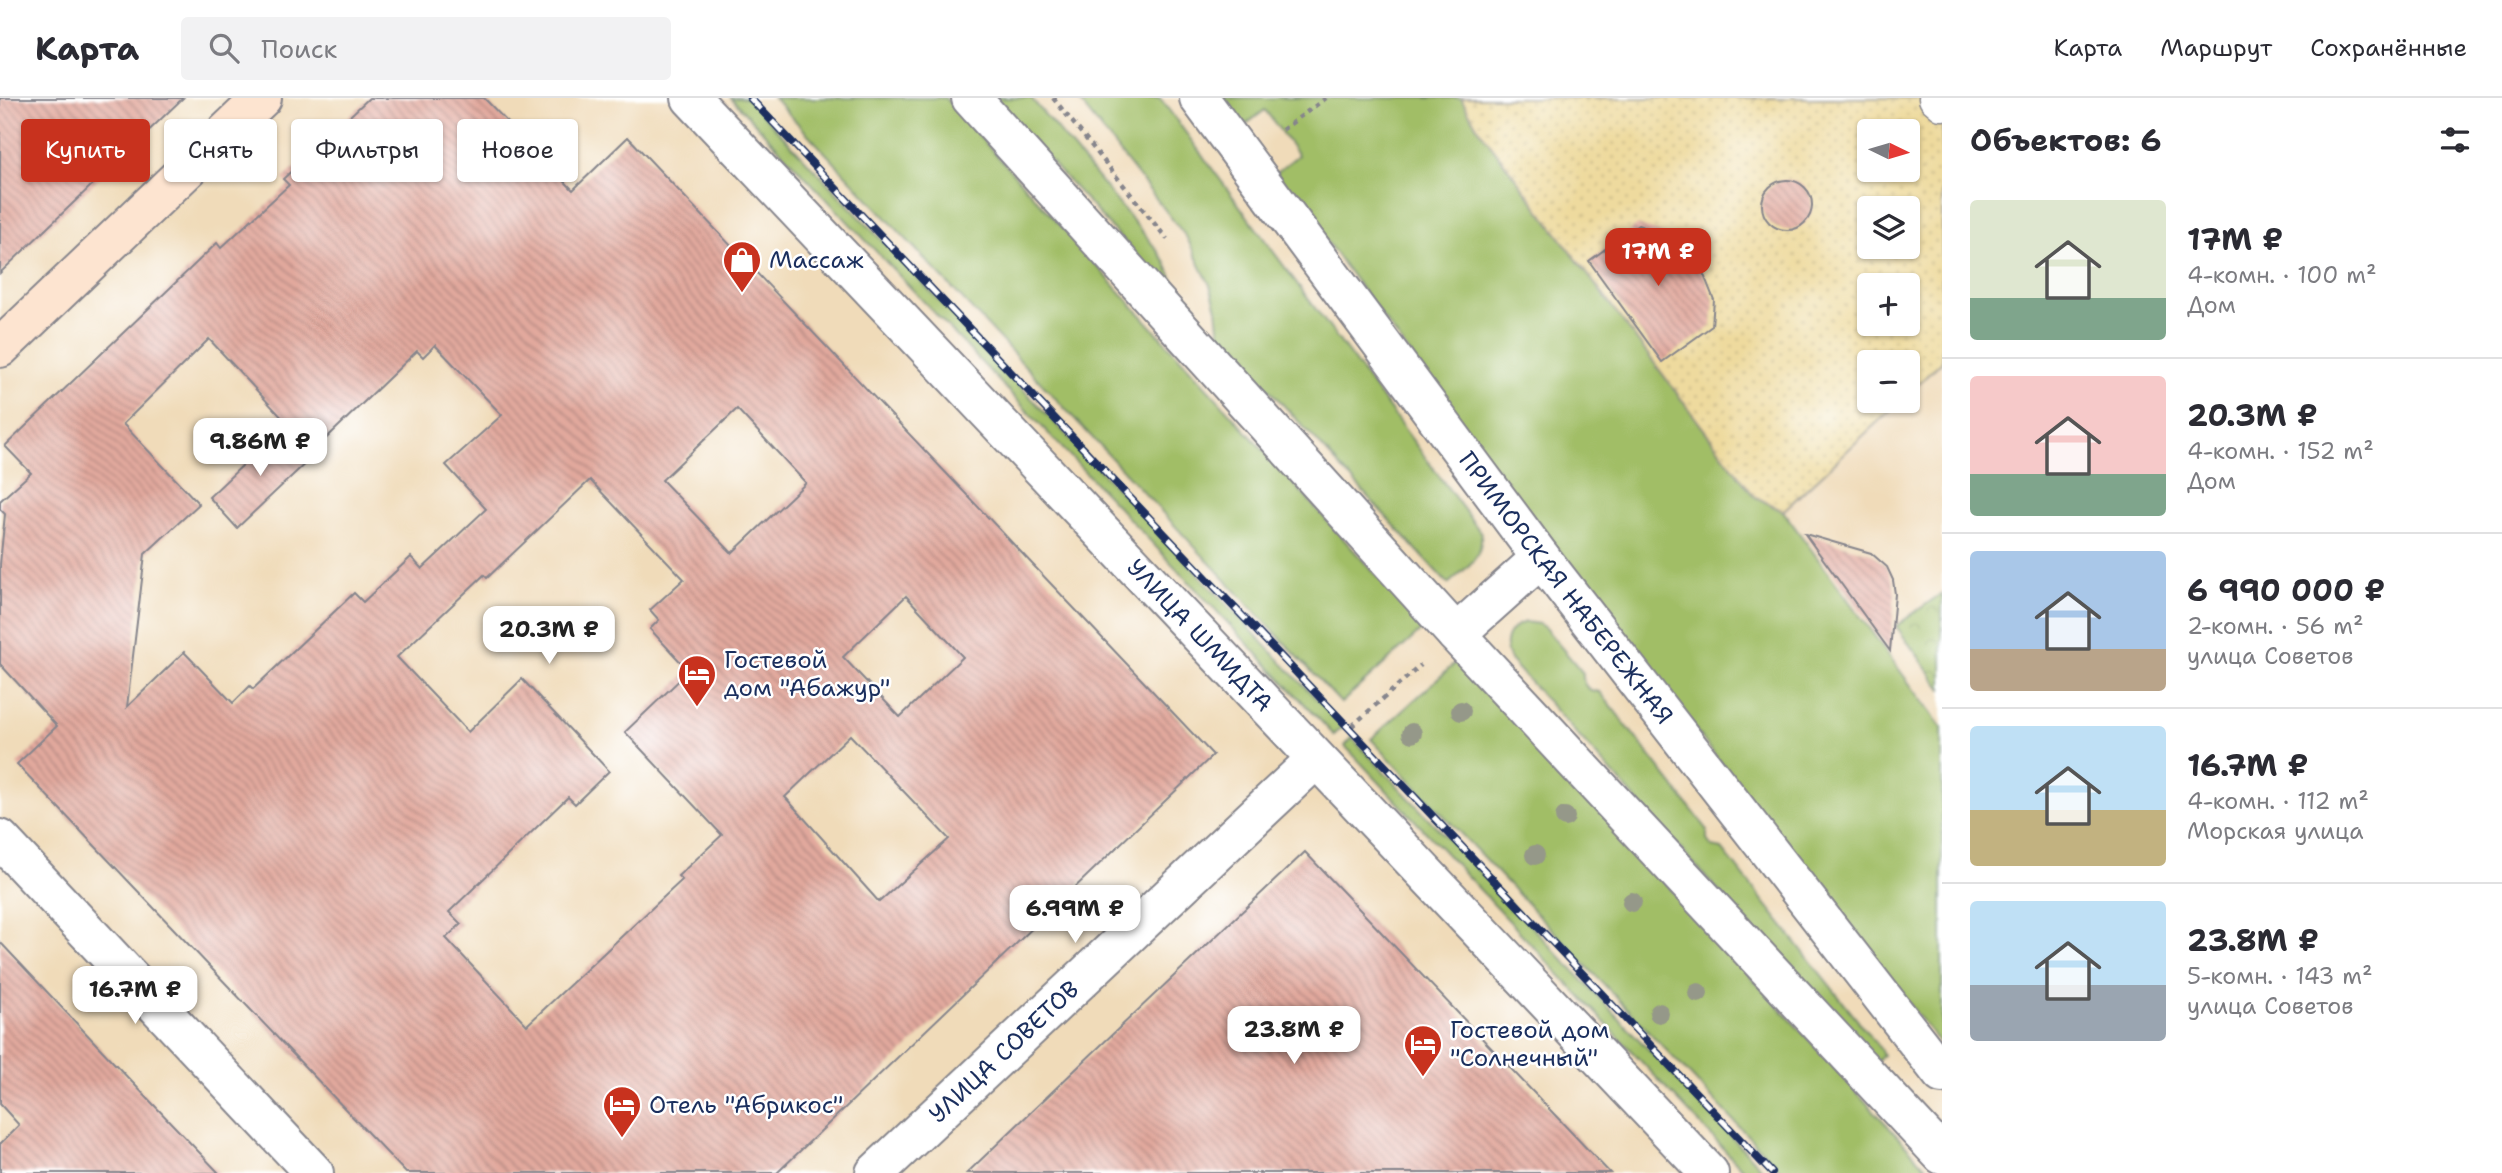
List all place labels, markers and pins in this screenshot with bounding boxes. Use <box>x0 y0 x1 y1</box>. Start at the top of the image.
pin: 17M ₽ <box>1609 228 1707 288</box>
shop icon: Массаж <box>721 239 763 294</box>
place label: Массаж <box>769 244 864 276</box>
pin: 9.86M ₽ <box>195 418 325 478</box>
pin: 20.3M ₽ <box>484 606 614 666</box>
place label: Гостевой дом "Абажур" <box>724 644 890 704</box>
hotel icon: Гостевой дом "Абажур" <box>676 653 718 708</box>
pin: 6.99M ₽ <box>1010 886 1140 945</box>
pin: 16.7M ₽ <box>70 967 200 1026</box>
pin: 23.8M ₽ <box>1229 1006 1359 1066</box>
place label: Гостевой дом "Солнечный" <box>1450 1014 1609 1074</box>
hotel icon: Гостевой дом "Солнечный" <box>1402 1023 1444 1078</box>
hotel icon: Отель "Абрикос" <box>601 1084 643 1139</box>
place label: Отель "Абрикос" <box>649 1089 843 1121</box>

